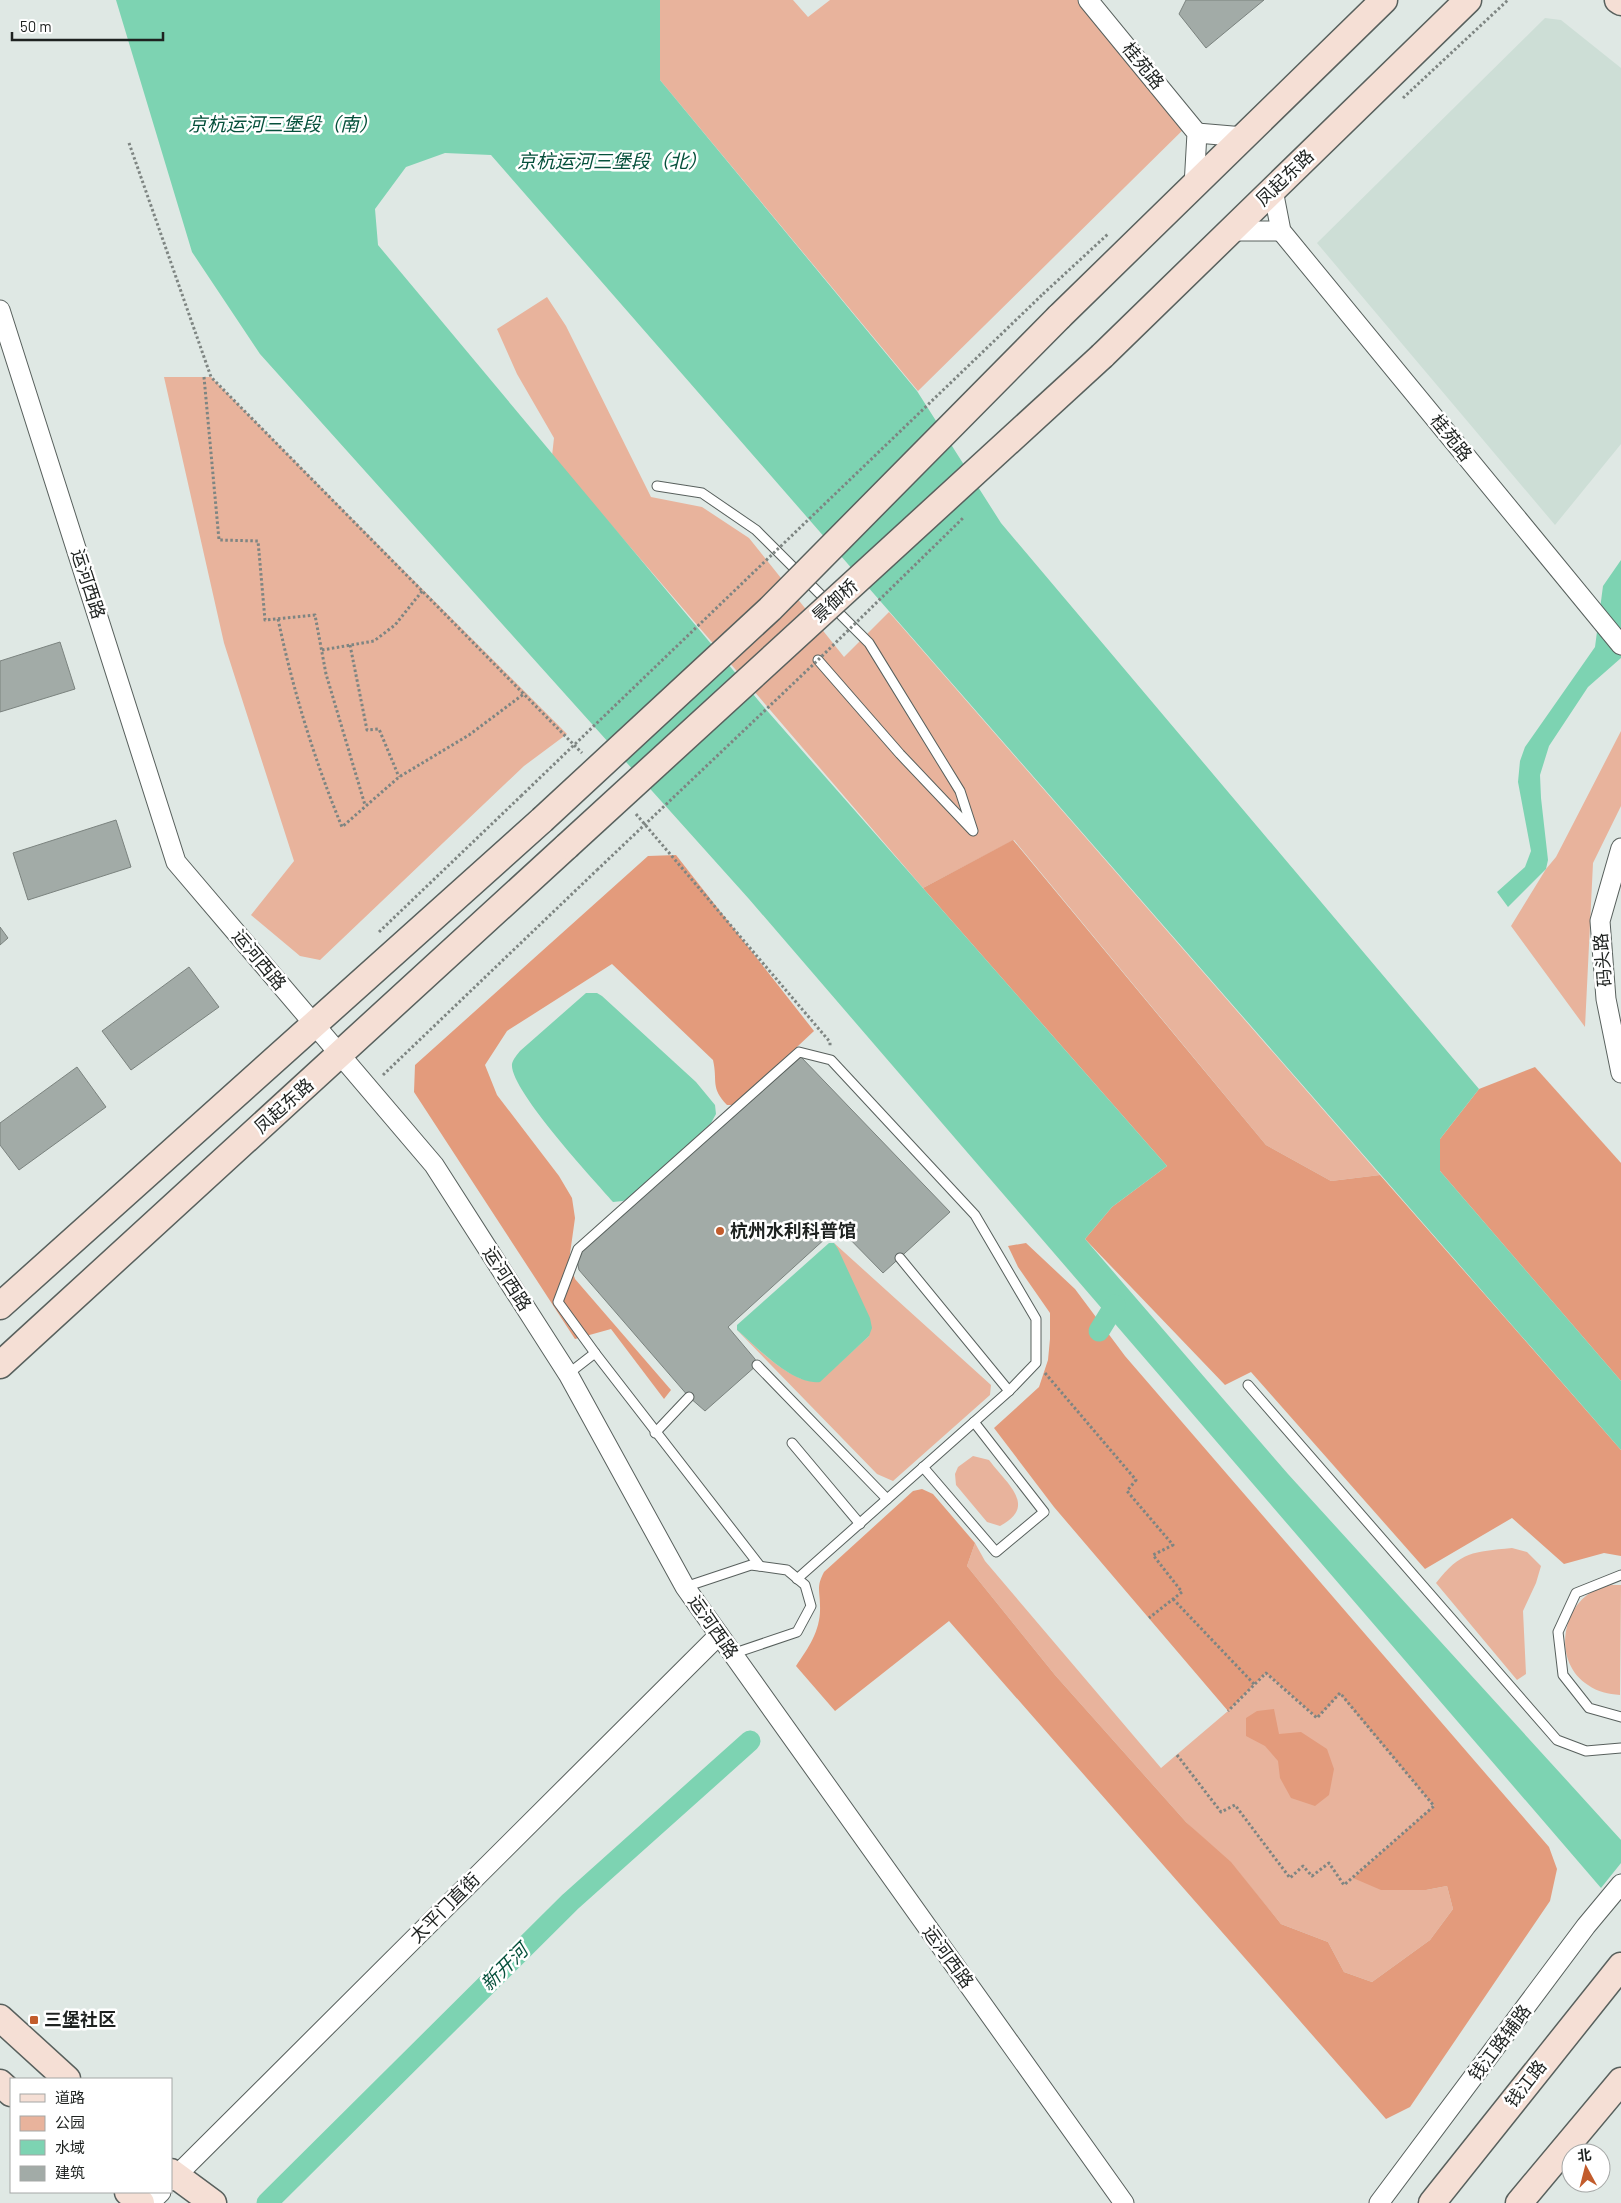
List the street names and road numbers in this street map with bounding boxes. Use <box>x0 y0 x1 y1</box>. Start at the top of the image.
street label: 桂苑路 <box>1118 37 1169 93</box>
street label: 凤起东路 <box>1251 144 1318 210</box>
street label: 桂苑路 <box>1426 409 1477 465</box>
street label: 运河西路 <box>67 546 111 621</box>
street label: 景御桥 <box>807 574 862 626</box>
street label: 运河西路 <box>228 925 291 994</box>
street label: 码头路 <box>1589 932 1615 988</box>
street label: 凤起东路 <box>249 1073 317 1138</box>
street label: 运河西路 <box>479 1242 537 1315</box>
street label: 运河西路 <box>684 1591 743 1662</box>
street label: 太平门直街 <box>405 1868 484 1947</box>
street label: 运河西路 <box>919 1921 979 1992</box>
street label: 钱江路辅路 <box>1464 2001 1536 2085</box>
street label: 钱江路 <box>1501 2056 1551 2112</box>

